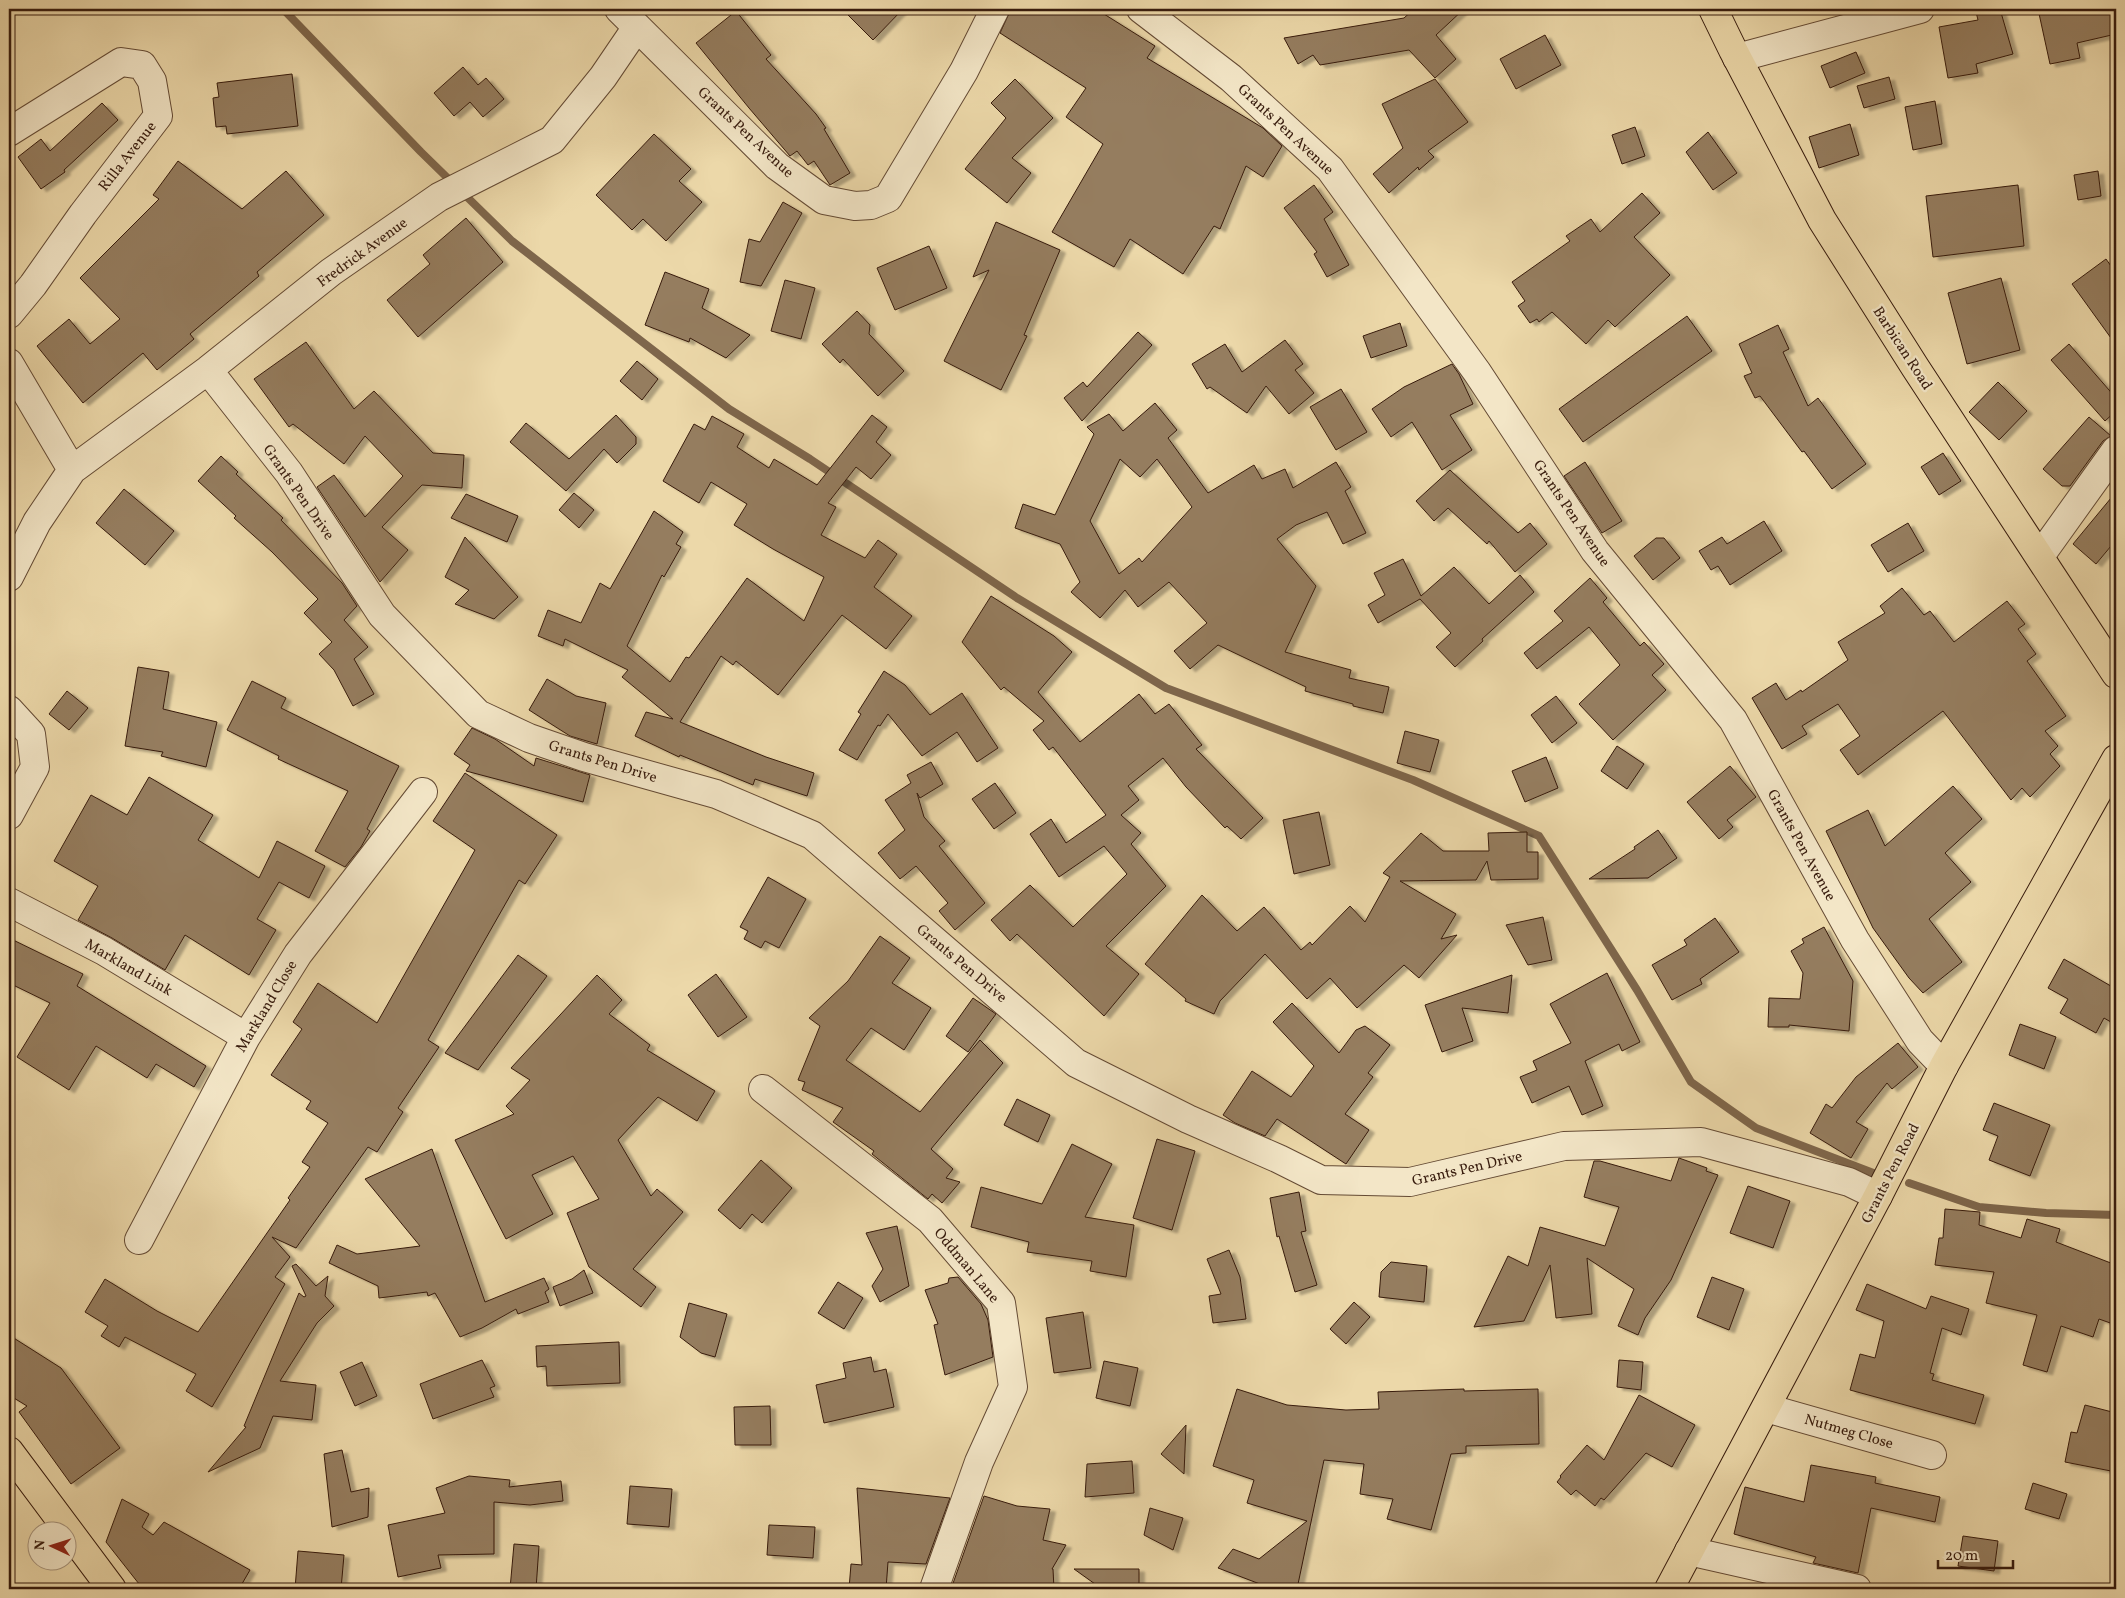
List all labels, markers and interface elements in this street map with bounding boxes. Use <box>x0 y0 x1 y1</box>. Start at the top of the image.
street label: Grants Pen Avenue <box>1232 80 1338 180</box>
street label: Grants Pen Avenue <box>692 83 798 183</box>
street label: Rilla Avenue <box>94 118 162 196</box>
street label: Fredrick Avenue <box>313 213 412 293</box>
street label: Barbican Road <box>1867 303 1937 395</box>
street label: Grants Pen Drive <box>257 441 339 545</box>
street label: Grants Pen Avenue <box>1527 456 1614 571</box>
street label: Grants Pen Drive <box>546 736 659 789</box>
street label: Grants Pen Avenue <box>1761 786 1840 905</box>
street label: Grants Pen Drive <box>911 920 1011 1008</box>
street label: Markland Link <box>80 935 176 1002</box>
street label: Markland Close <box>231 957 303 1057</box>
street label: Grants Pen Road <box>1857 1120 1926 1227</box>
street label: Grants Pen Drive <box>1410 1147 1525 1192</box>
street label: Oddman Lane <box>928 1224 1004 1308</box>
street label: Nutmeg Close <box>1802 1410 1896 1455</box>
north arrow <box>28 1520 78 1570</box>
scale bar <box>1938 1538 2012 1570</box>
text: N <box>31 1539 50 1551</box>
text: 20 m <box>1945 1546 1978 1567</box>

